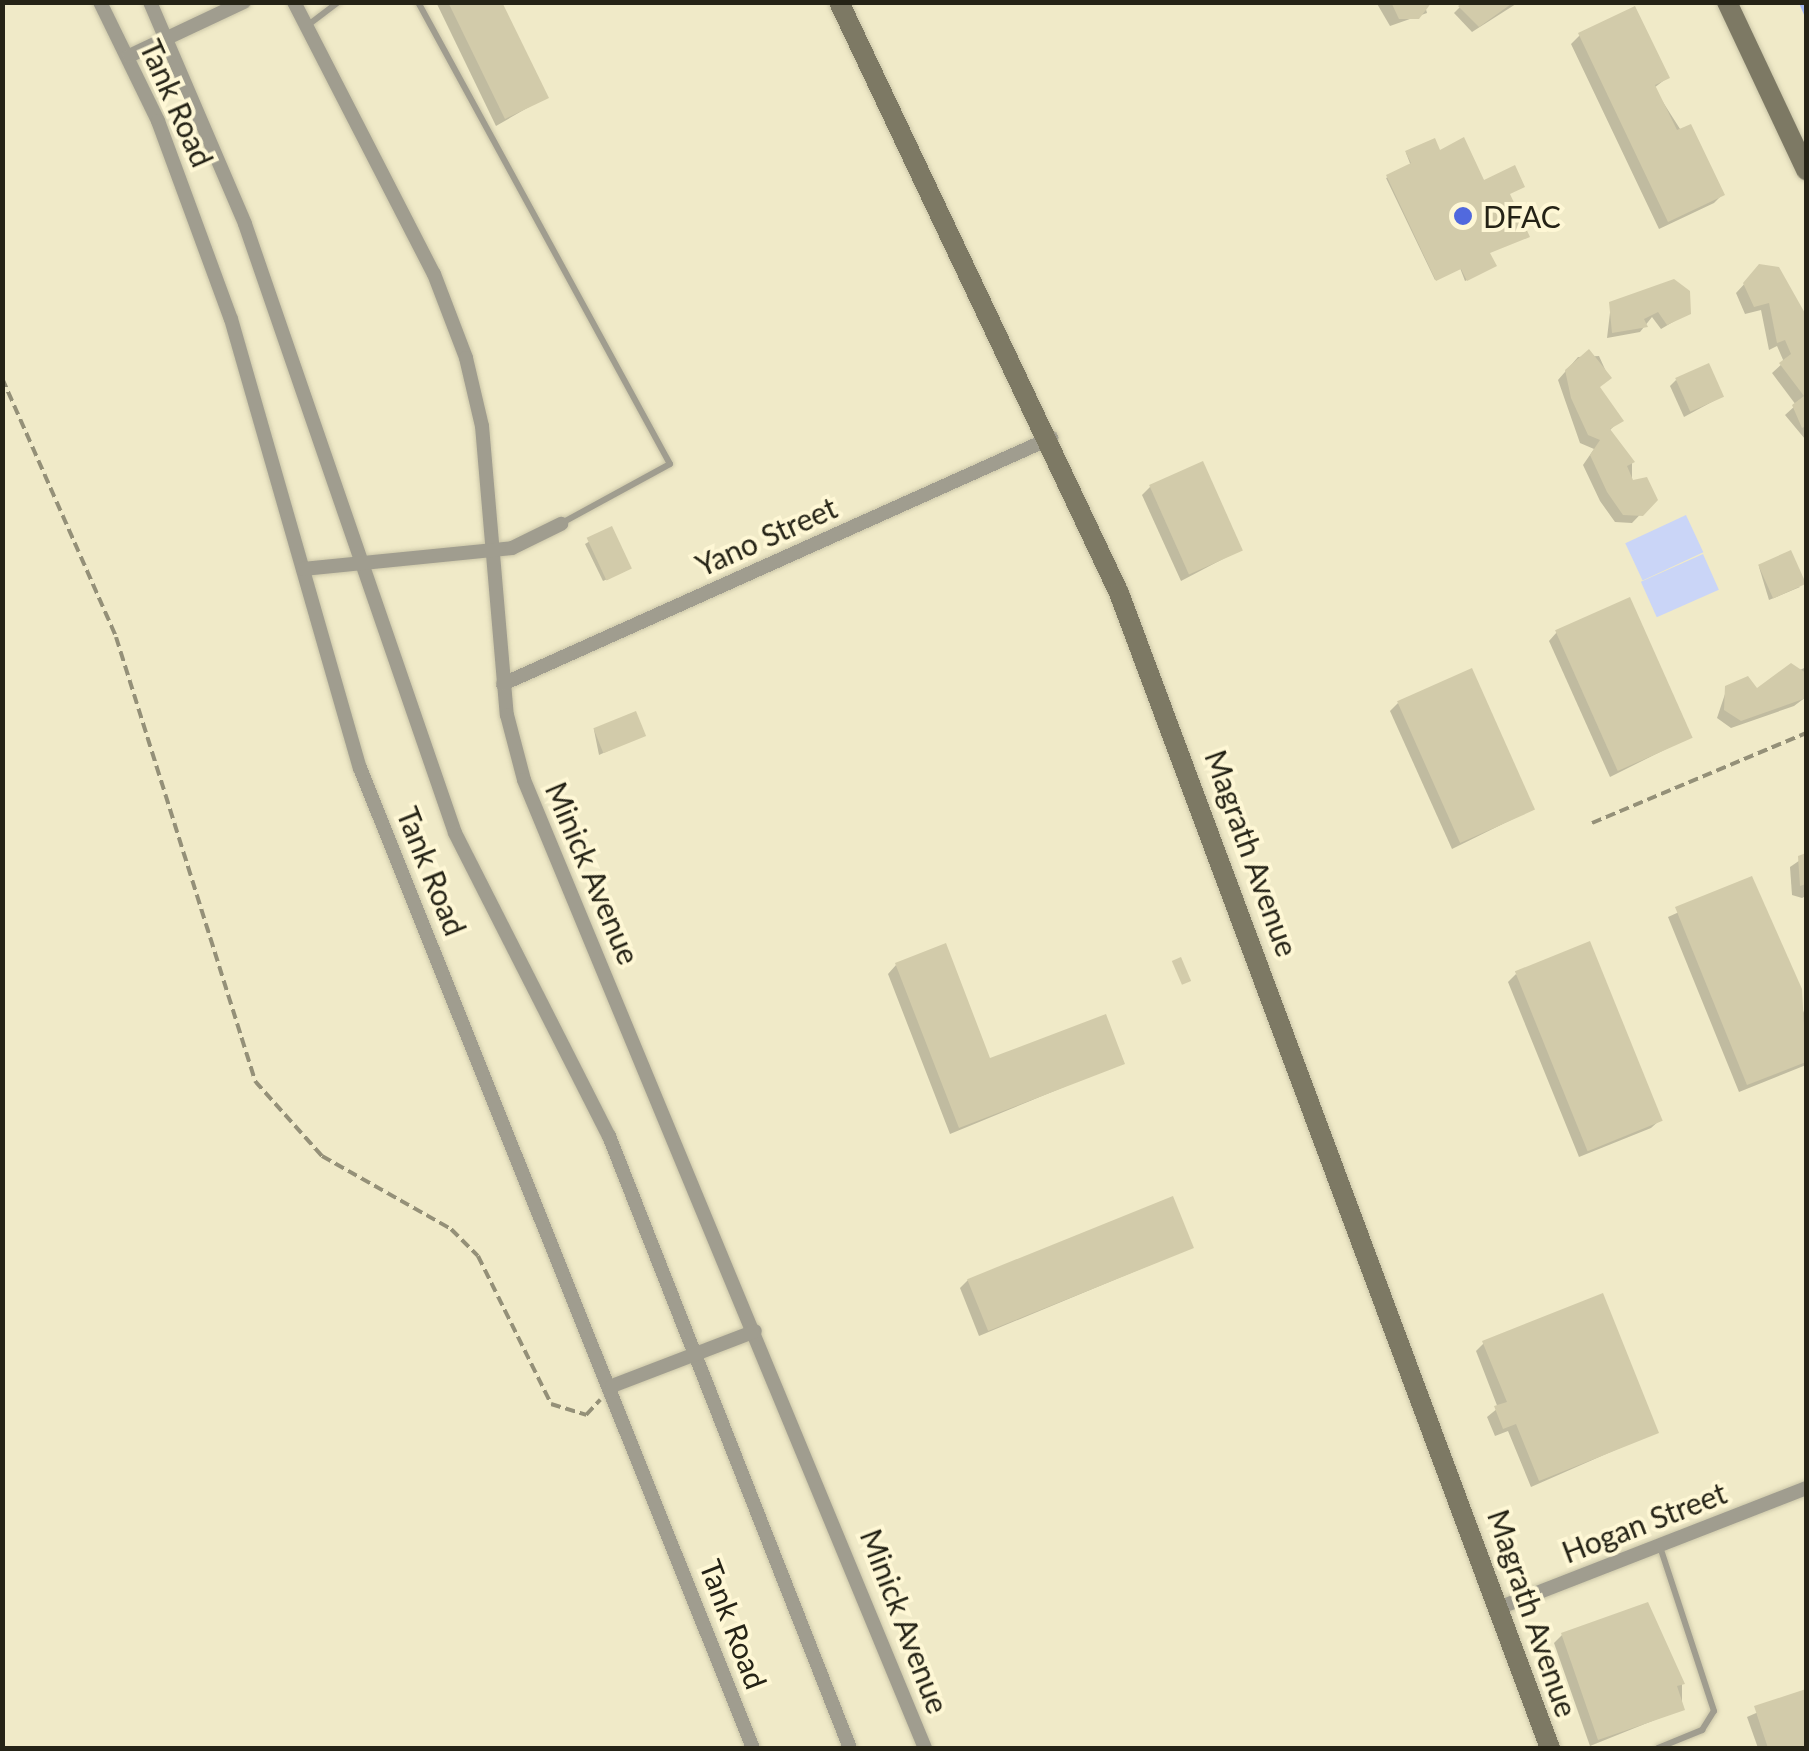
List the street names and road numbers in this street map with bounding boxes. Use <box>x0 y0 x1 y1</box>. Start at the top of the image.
street label: Tank Road <box>133 34 221 172</box>
street label: Yano Street <box>690 489 842 583</box>
street label: Magrath Avenue <box>1198 745 1306 961</box>
street label: Minick Avenue <box>538 776 648 970</box>
street label: Tank Road <box>390 801 474 941</box>
street label: Hogan Street <box>1557 1474 1731 1570</box>
street label: Magrath Avenue <box>1481 1504 1585 1722</box>
street label: Minick Avenue <box>853 1523 957 1719</box>
street label: Tank Road <box>693 1554 775 1694</box>

